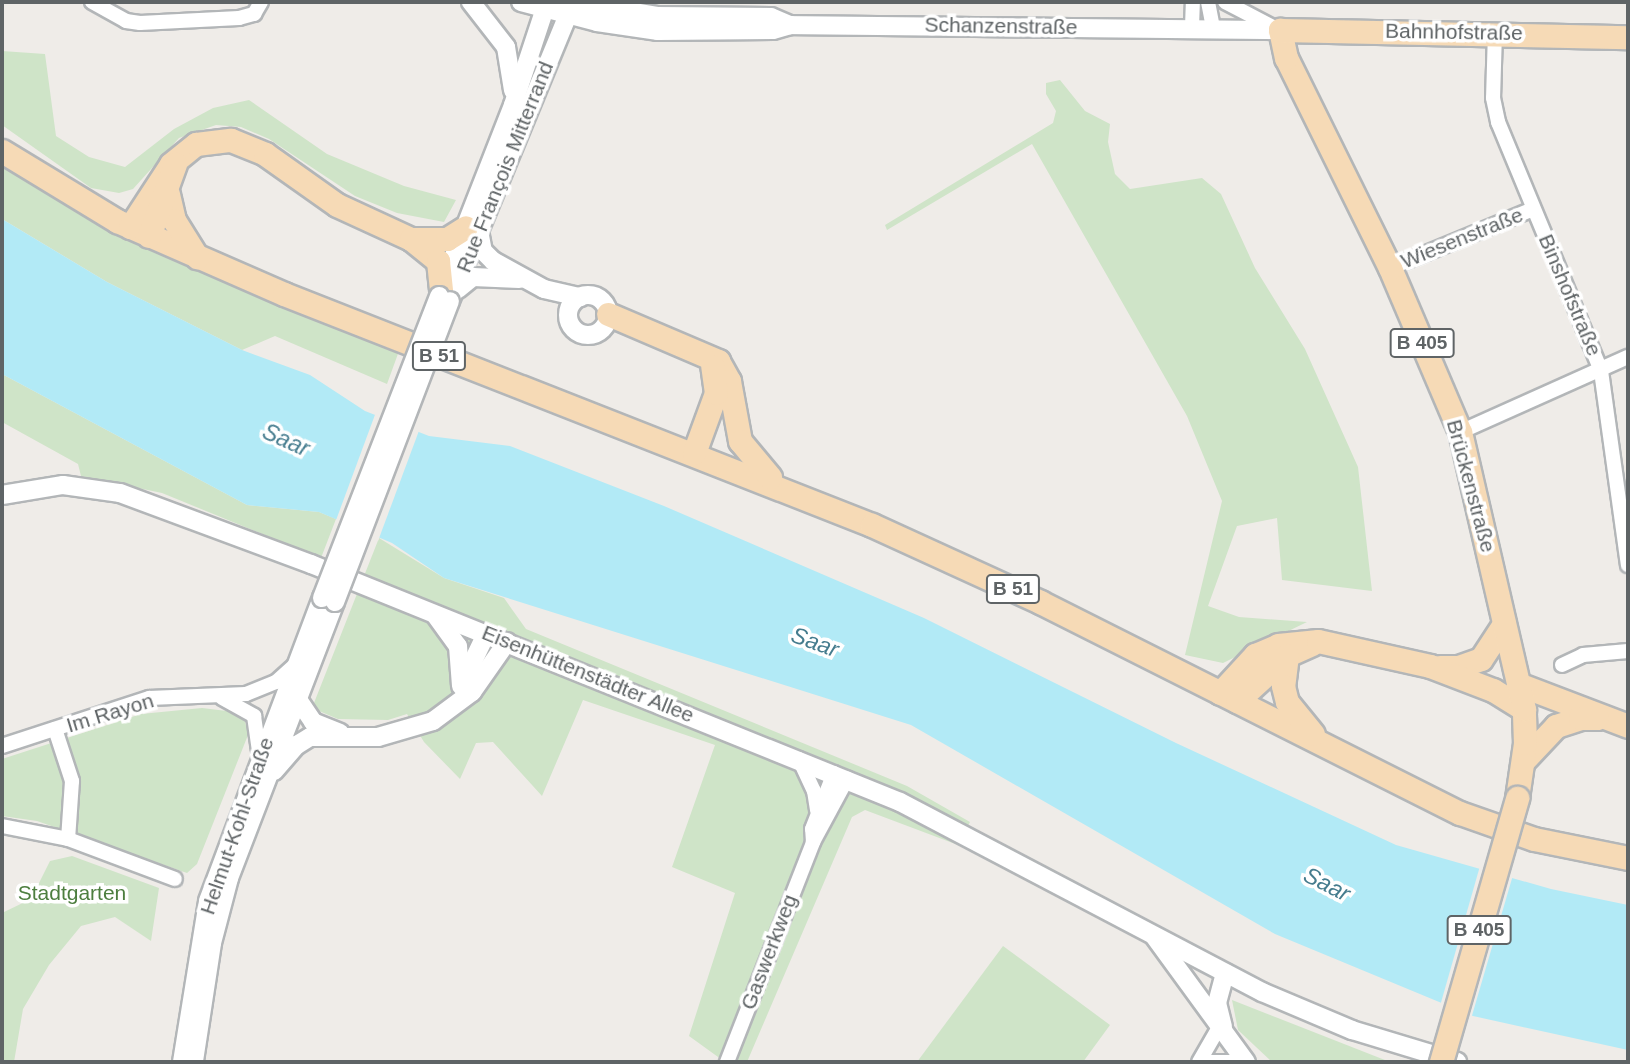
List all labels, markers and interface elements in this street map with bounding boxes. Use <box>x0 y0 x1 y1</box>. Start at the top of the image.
street label: Schanzenstraße <box>924 12 1078 40</box>
street label: Bahnhofstraße <box>1385 18 1523 46</box>
street label: Rue François Mitterrand <box>451 58 559 276</box>
street label: Wiesenstraße <box>1397 202 1527 274</box>
street label: Binshofstraße <box>1533 230 1607 360</box>
road number: B 405 <box>1389 328 1455 358</box>
road number: B 51 <box>411 340 467 372</box>
street label: Brückenstraße <box>1441 417 1501 555</box>
water label: Saar <box>258 418 314 462</box>
road number: B 51 <box>985 574 1041 604</box>
street label: Eisenhüttenstädter Allee <box>478 620 698 728</box>
water label: Saar <box>787 621 843 663</box>
street label: Im Rayon <box>63 688 157 738</box>
street label: Helmut-Kohl-Straße <box>195 734 279 918</box>
water label: Saar <box>1299 861 1355 907</box>
park label: Stadtgarten <box>18 880 126 906</box>
street label: Gaswerkweg <box>735 891 803 1013</box>
road number: B 405 <box>1446 914 1512 946</box>

